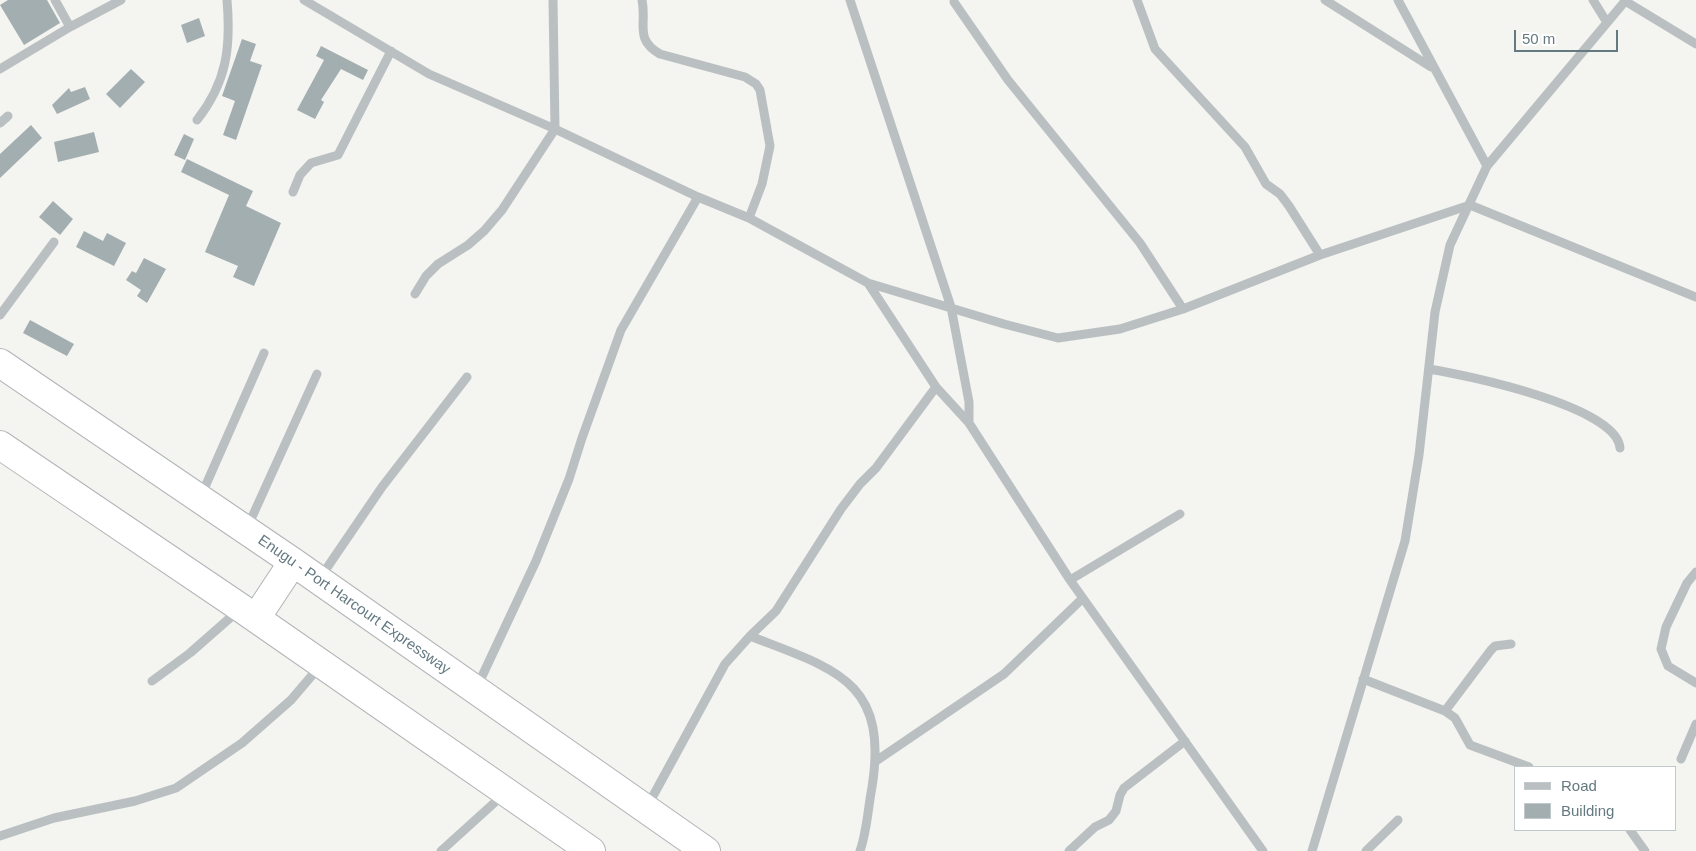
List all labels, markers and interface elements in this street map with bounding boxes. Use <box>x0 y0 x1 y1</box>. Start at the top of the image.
scale bar <box>1516 20 1620 52</box>
text: 50 m <box>1522 30 1555 47</box>
street label: Enugu - Port Harcourt Expressway <box>254 531 454 679</box>
legend <box>1514 766 1676 831</box>
text: Road <box>1561 777 1597 794</box>
text: Building <box>1561 802 1614 819</box>

